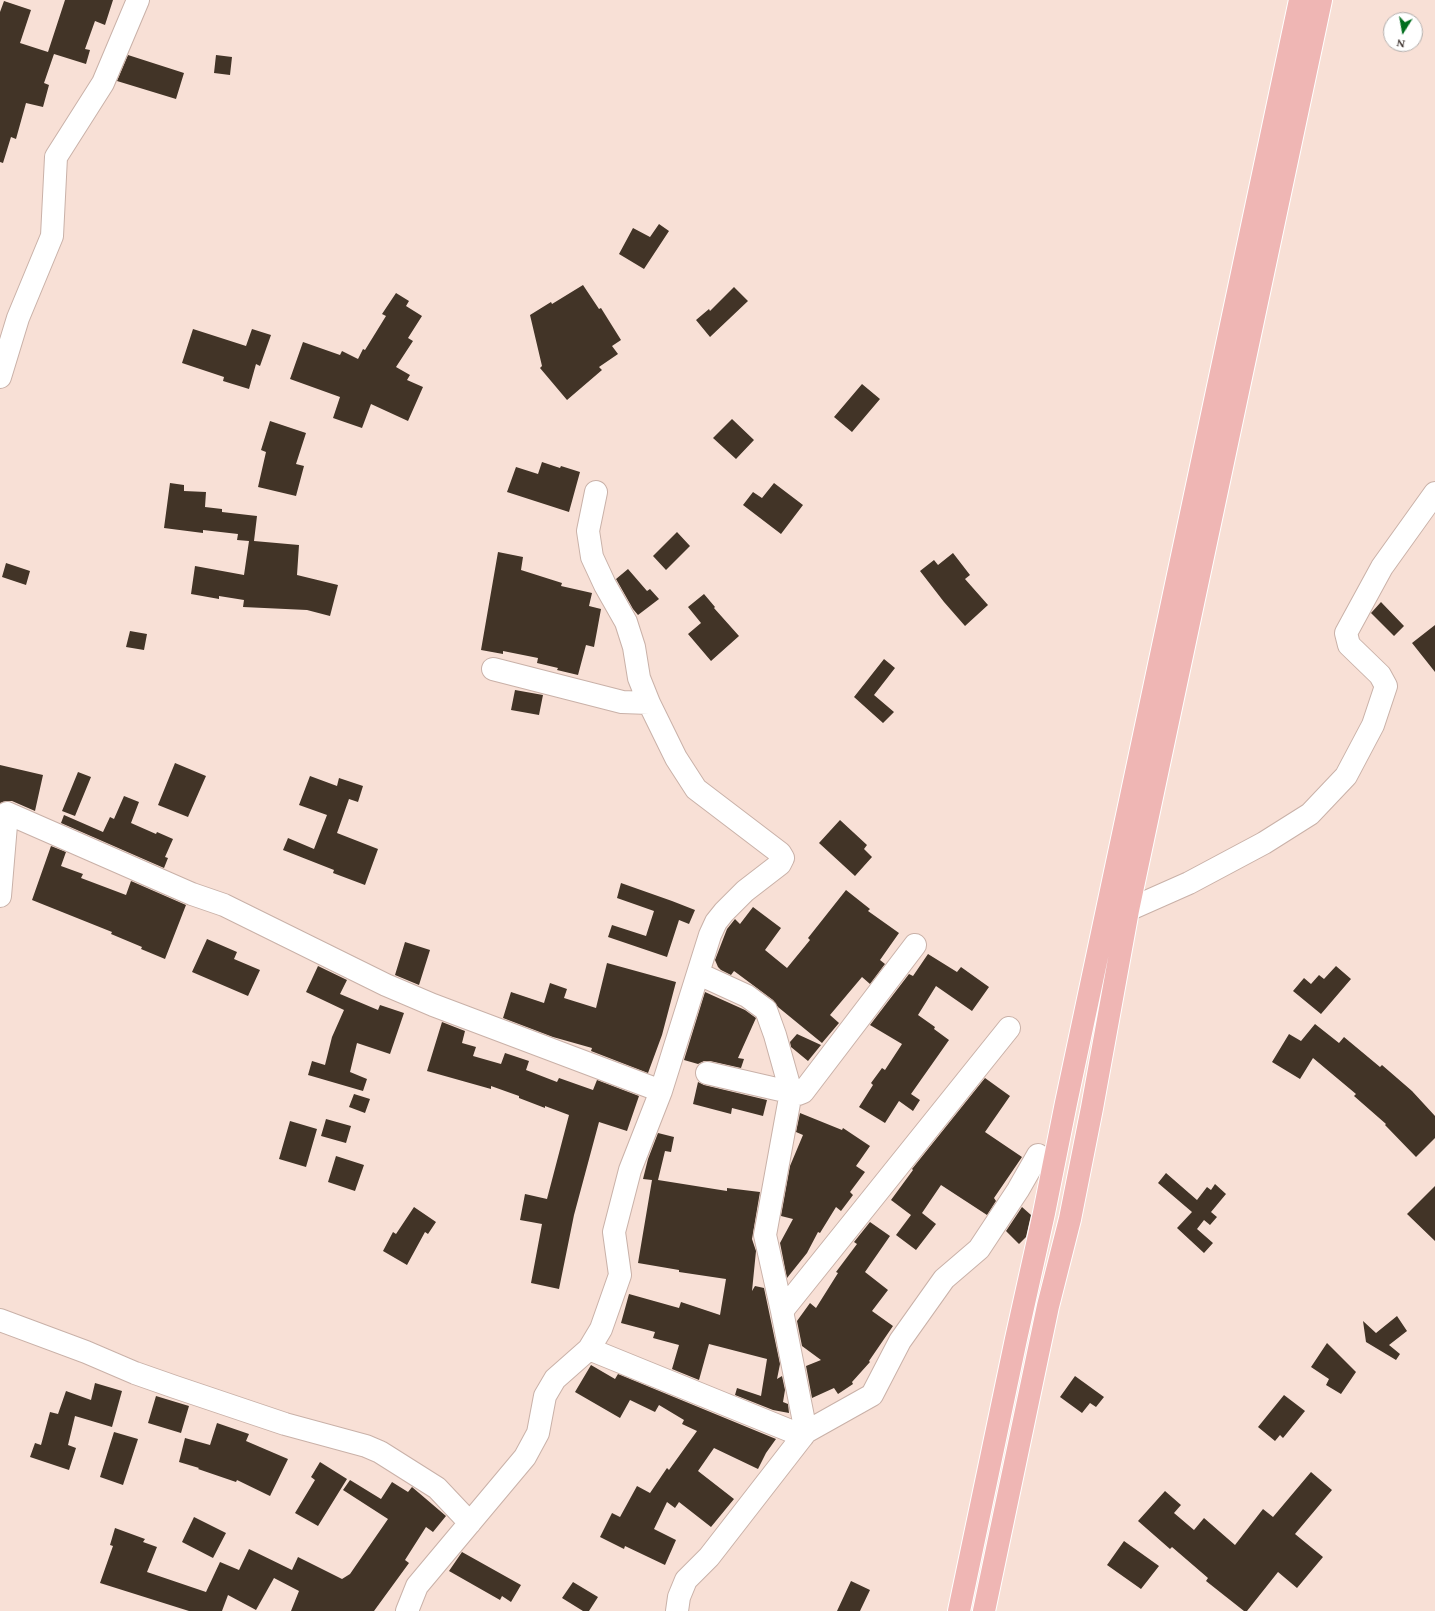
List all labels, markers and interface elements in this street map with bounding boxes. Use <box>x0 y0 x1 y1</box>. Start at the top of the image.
north arrow <box>1383 12 1423 52</box>
text: N <box>1395 34 1407 52</box>

